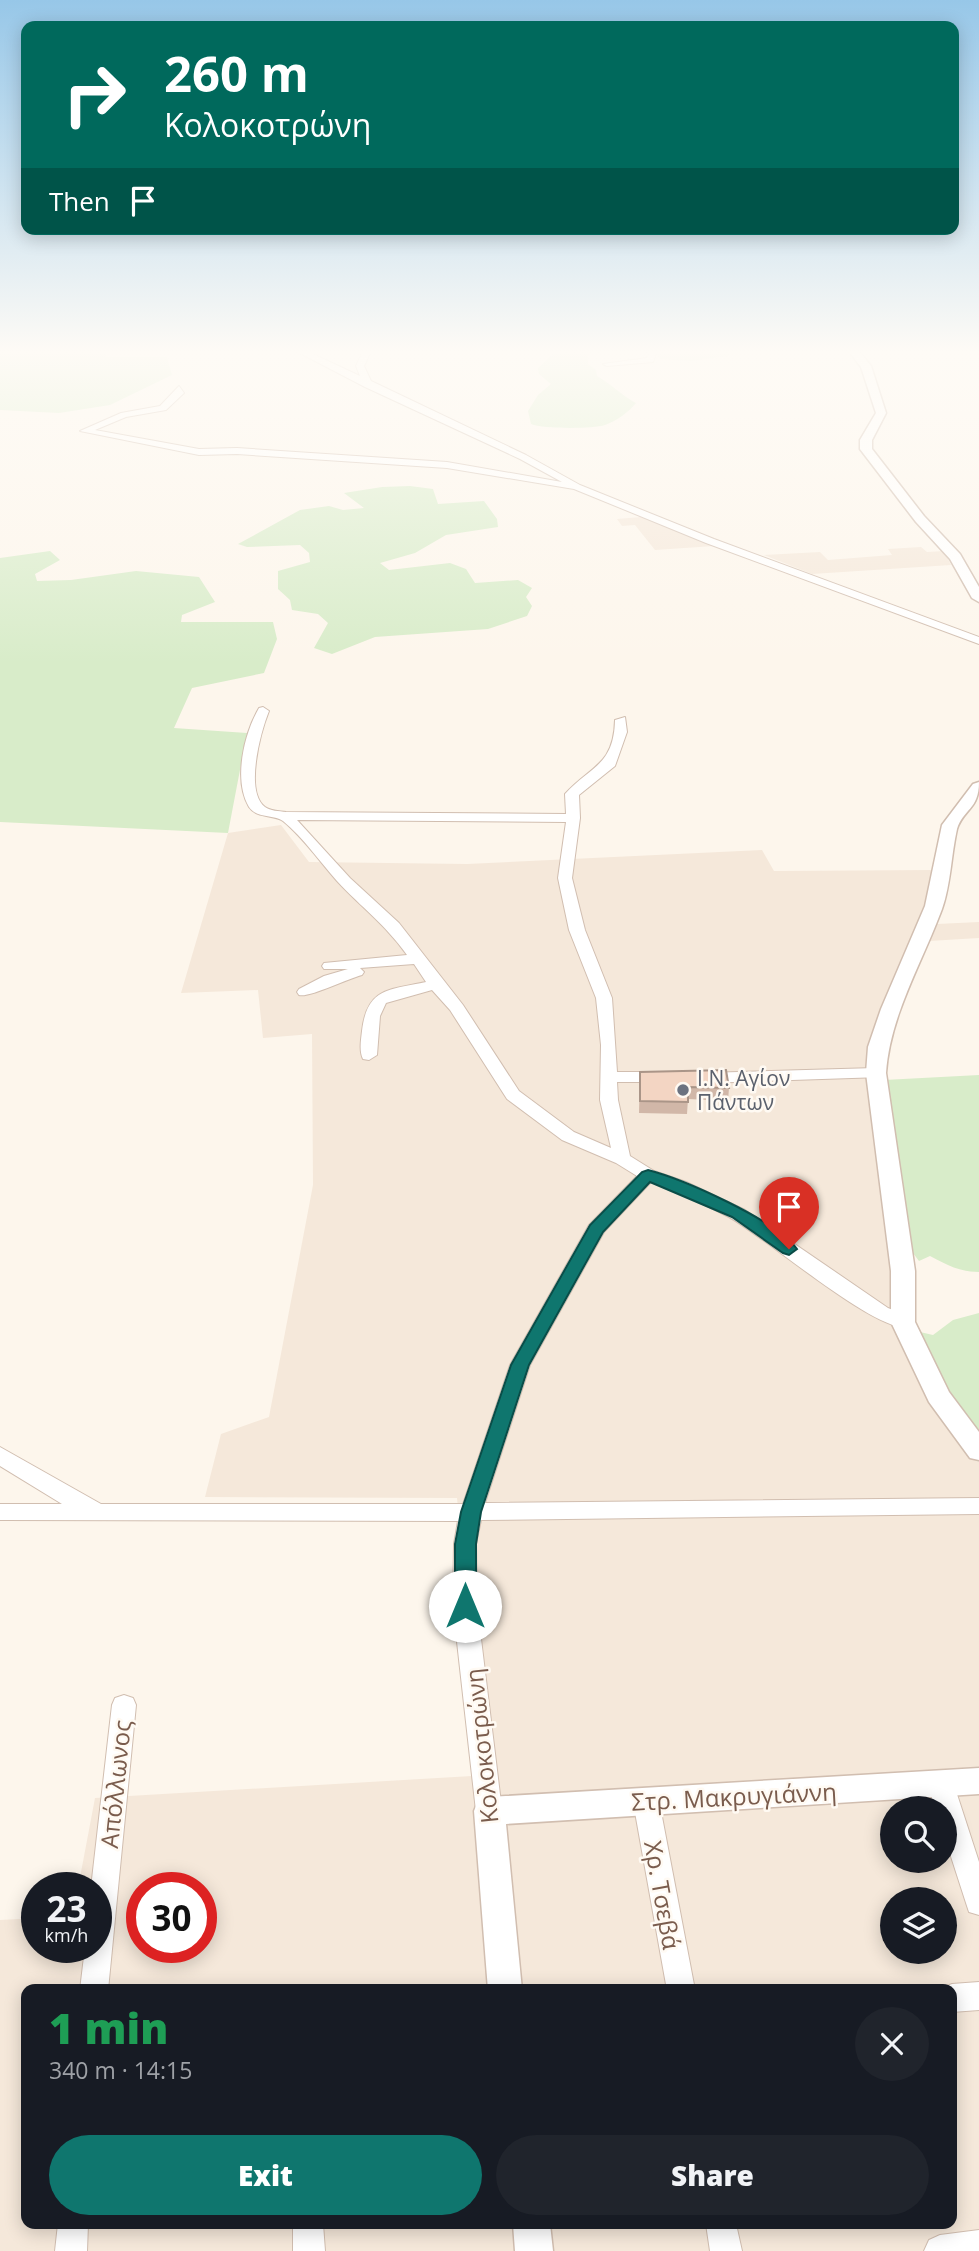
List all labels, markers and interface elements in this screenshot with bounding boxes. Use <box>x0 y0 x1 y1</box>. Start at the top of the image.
text: 260 m <box>164 40 309 106</box>
icon: right <box>49 49 140 140</box>
text: Κολοκοτρώνη <box>164 103 371 146</box>
icon: arrive <box>124 182 162 220</box>
text: Then <box>49 183 110 219</box>
place label: Ι.Ν. Αγίον Πάντων <box>697 1064 790 1116</box>
marker: Ι.Ν. Αγίον Πάντων <box>675 1082 691 1098</box>
pin <box>759 1177 819 1249</box>
icon: arrive <box>770 1188 808 1226</box>
position arrow <box>428 1569 502 1643</box>
street label: Κολοκοτρώνη <box>456 1667 506 1825</box>
street label: Απόλλωνος <box>92 1718 138 1850</box>
street label: Στρ. Μακρυγιάννη <box>630 1774 838 1818</box>
map controls <box>880 1796 957 1964</box>
button: search <box>880 1796 957 1873</box>
street label: Χρ. Τσεβά <box>637 1838 689 1952</box>
speed limit sign: 30 <box>126 1872 217 1963</box>
text: 23 <box>46 1885 87 1932</box>
button: layers <box>880 1887 957 1964</box>
text: km/h <box>45 1923 88 1947</box>
text: 1 min <box>49 1999 168 2056</box>
button: close <box>855 2007 929 2081</box>
text: 340 m · 14:15 <box>49 2054 192 2086</box>
button: Exit <box>49 2135 482 2215</box>
button: Share <box>496 2135 929 2215</box>

